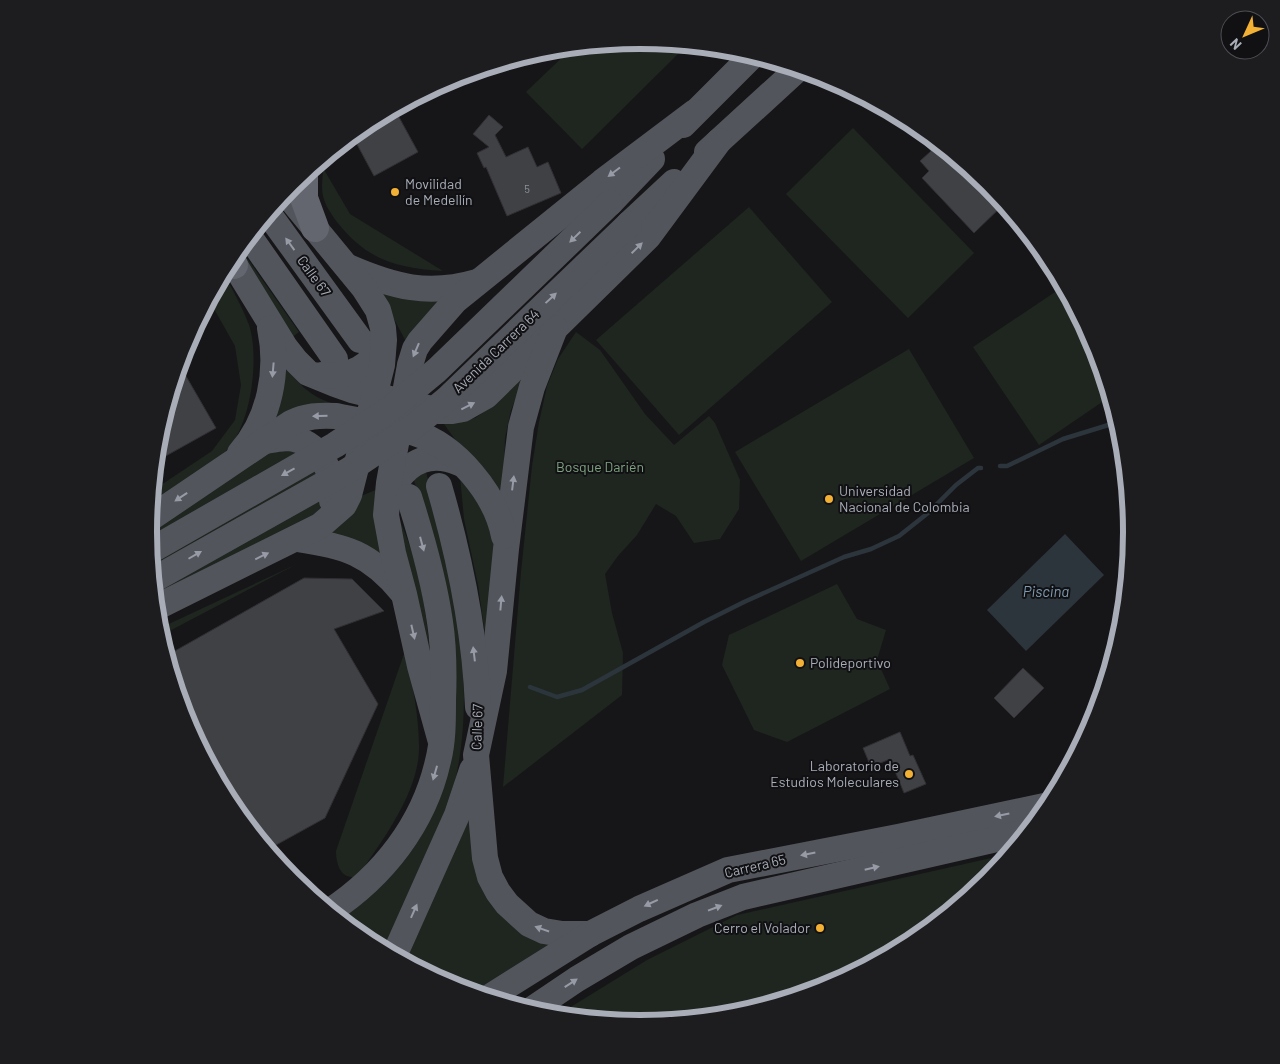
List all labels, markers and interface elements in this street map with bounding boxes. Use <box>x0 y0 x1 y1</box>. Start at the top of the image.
north arrow <box>1220 10 1270 60</box>
text: N <box>1226 35 1245 54</box>
one-way arrow <box>608 167 621 178</box>
place label: Movilidad de Medellín <box>405 175 472 208</box>
house number: 5 <box>524 182 530 195</box>
marker: Movilidad de Medellín <box>389 186 401 198</box>
one-way arrow <box>569 231 581 243</box>
one-way arrow <box>285 237 295 250</box>
one-way arrow <box>631 242 643 254</box>
street label: Calle 67 <box>294 252 335 300</box>
one-way arrow <box>545 292 557 304</box>
street label: Avenida Carrera 64 <box>449 305 542 396</box>
one-way arrow <box>411 343 419 357</box>
one-way arrow <box>269 362 277 378</box>
one-way arrow <box>460 402 475 410</box>
one-way arrow <box>311 412 327 420</box>
park label: Bosque Darién <box>556 458 644 475</box>
one-way arrow <box>281 468 295 476</box>
one-way arrow <box>509 475 517 491</box>
place label: Universidad Nacional de Colombia <box>839 482 970 515</box>
one-way arrow <box>175 493 188 502</box>
marker: Universidad Nacional de Colombia <box>823 493 835 505</box>
one-way arrow <box>419 537 427 552</box>
one-way arrow <box>188 551 202 560</box>
one-way arrow <box>255 552 269 560</box>
water label: Piscina <box>1023 582 1069 600</box>
one-way arrow <box>497 595 505 611</box>
one-way arrow <box>409 624 417 640</box>
one-way arrow <box>470 645 478 661</box>
place label: Polideportivo <box>810 654 891 671</box>
marker: Polideportivo <box>794 657 806 669</box>
street label: Calle 67 <box>467 703 486 750</box>
place label: Laboratorio de Estudios Moleculares <box>770 757 899 790</box>
one-way arrow <box>431 766 439 781</box>
marker: Laboratorio de Estudios Moleculares <box>903 768 915 780</box>
one-way arrow <box>994 811 1009 819</box>
street label: Carrera 65 <box>722 850 787 881</box>
one-way arrow <box>800 851 816 859</box>
one-way arrow <box>865 864 881 872</box>
one-way arrow <box>644 900 658 908</box>
one-way arrow <box>411 904 419 918</box>
one-way arrow <box>708 904 723 912</box>
place label: Cerro el Volador <box>714 919 810 936</box>
marker: Cerro el Volador <box>814 922 826 934</box>
one-way arrow <box>534 925 549 933</box>
one-way arrow <box>564 979 578 988</box>

